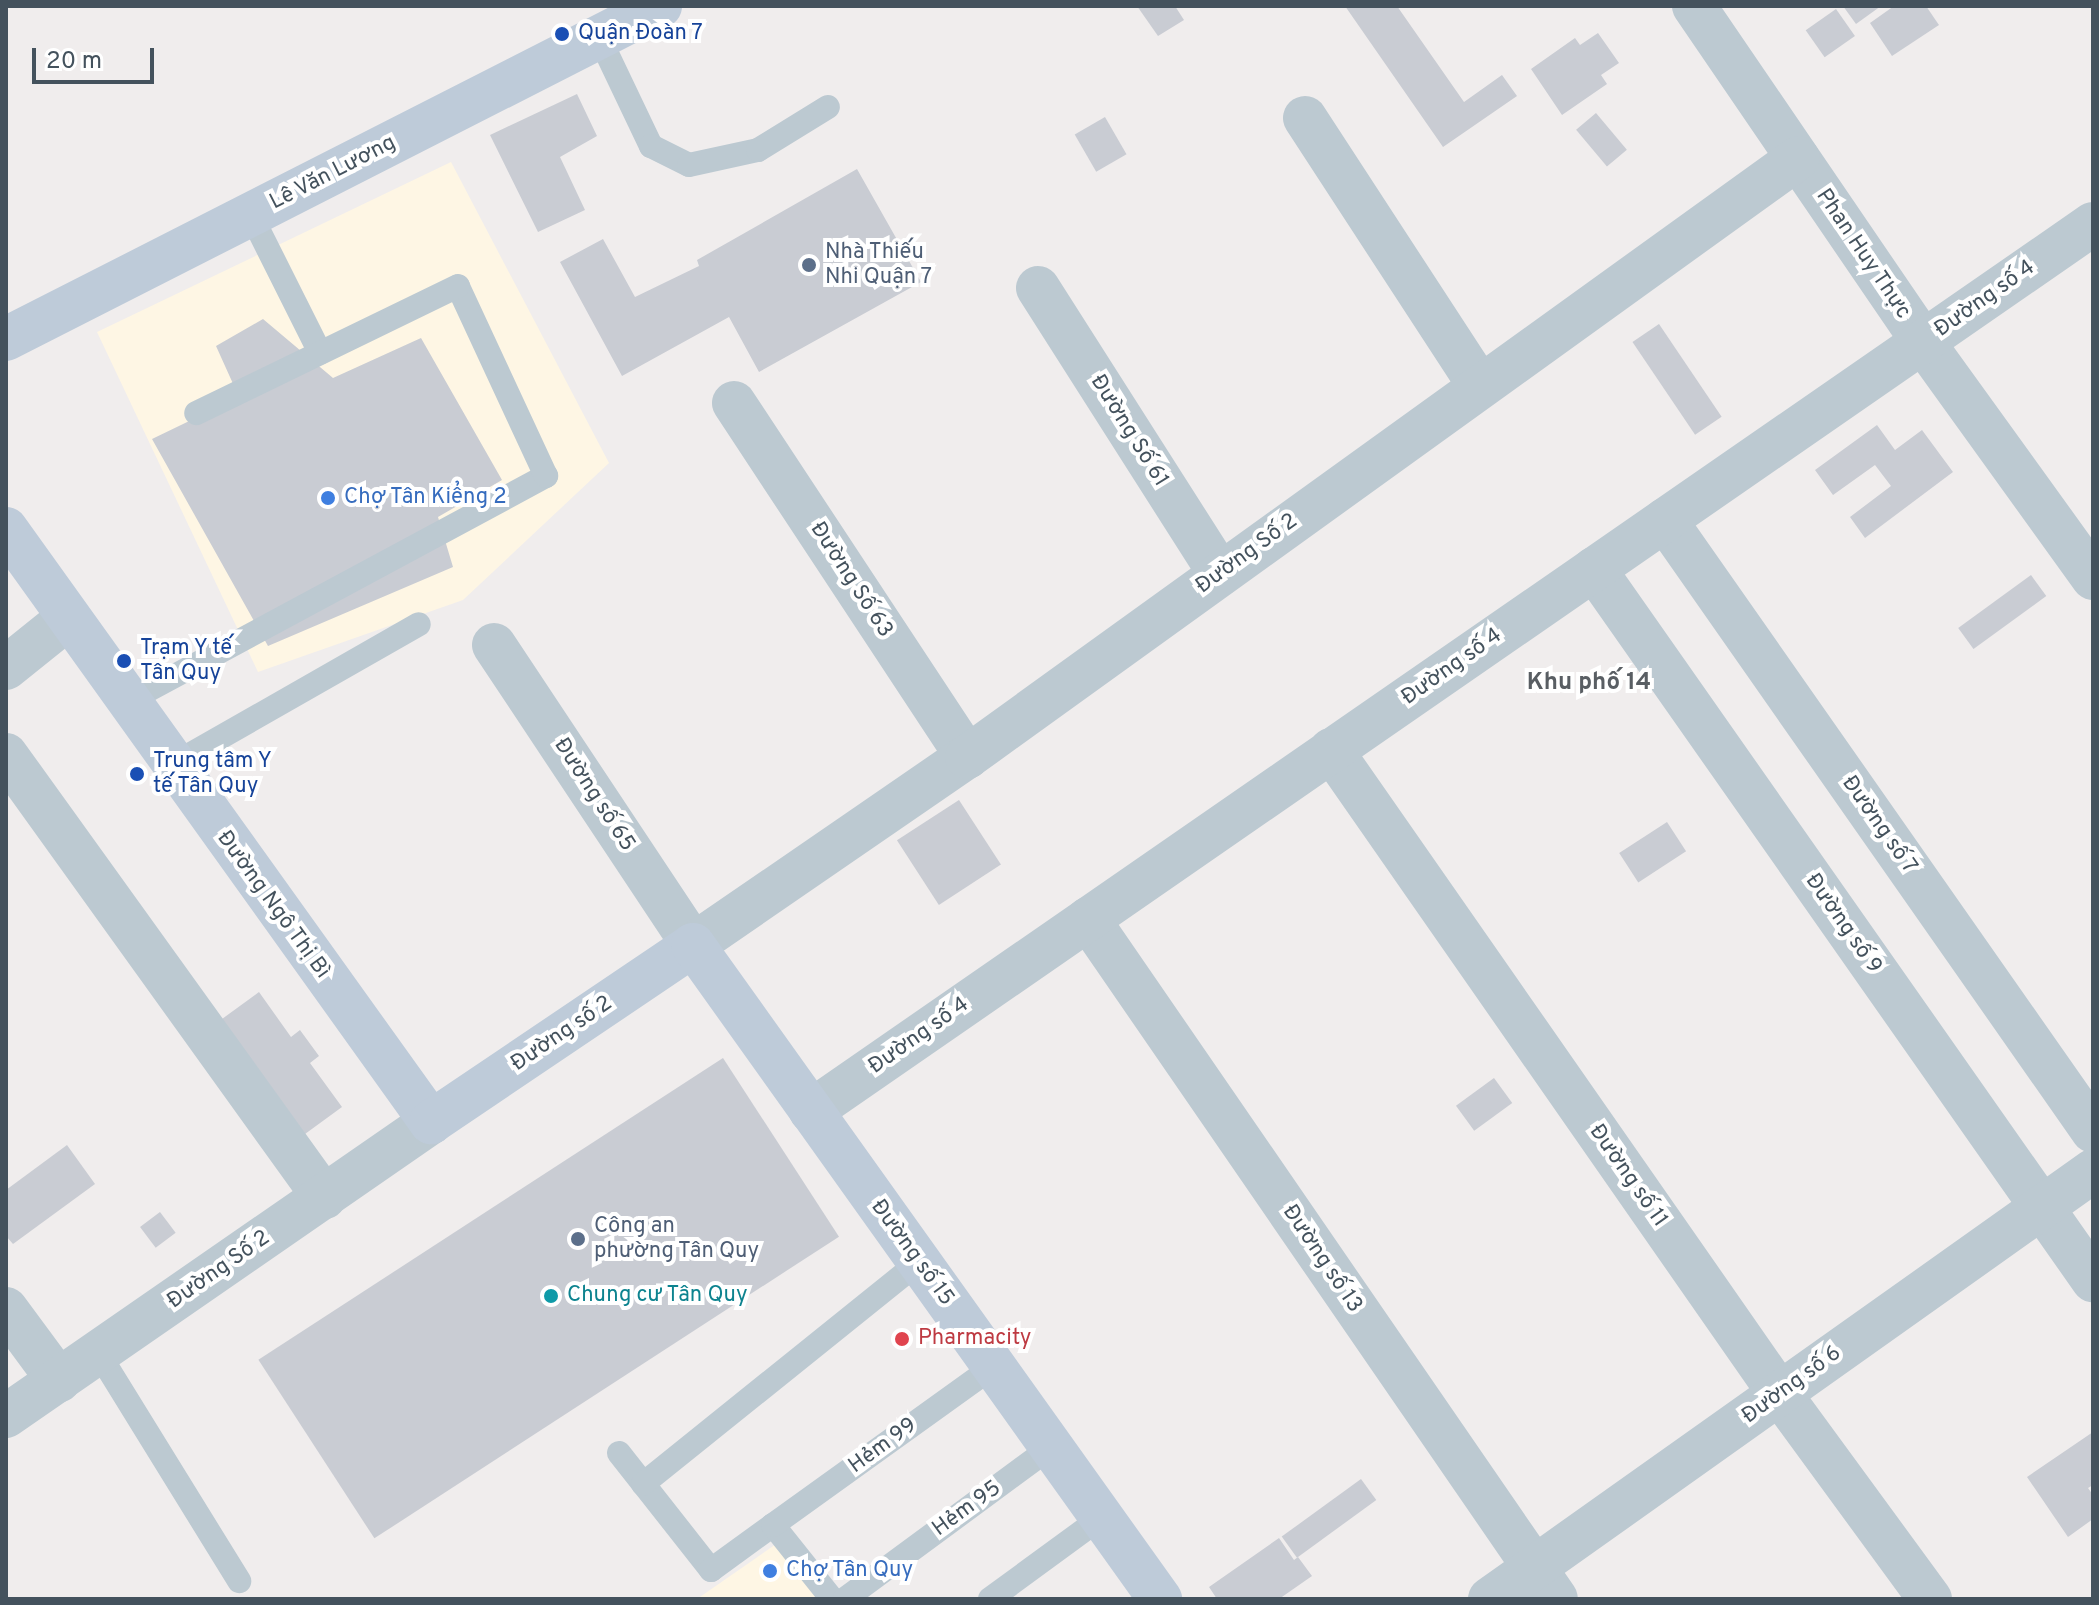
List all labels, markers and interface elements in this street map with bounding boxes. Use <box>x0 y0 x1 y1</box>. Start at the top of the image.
place label: Quận Đoàn 7 <box>578 21 704 47</box>
marker: Quận Đoàn 7 <box>553 25 571 43</box>
scale bar <box>36 32 158 82</box>
text: 20 m <box>46 47 102 77</box>
street label: Lê Văn Lương <box>265 130 401 216</box>
street label: Phan Huy Thực <box>1810 184 1916 324</box>
place label: Nhà Thiếu Nhi Quận 7 <box>825 239 933 290</box>
street label: Đường số 4 <box>1930 255 2040 343</box>
marker: Nhà Thiếu Nhi Quận 7 <box>800 256 818 274</box>
street label: Đường Số 61 <box>1084 370 1174 492</box>
place label: Chợ Tân Kiểng 2 <box>344 485 508 511</box>
marker: Chợ Tân Kiểng 2 <box>319 489 337 507</box>
street label: Đường Số 2 <box>1191 508 1303 600</box>
street label: Đường Số 63 <box>804 517 898 643</box>
street label: Đường số 4 <box>1397 623 1507 711</box>
place label: Trạm Y tế Tân Quy <box>140 635 234 686</box>
marker: Trạm Y tế Tân Quy <box>115 652 133 670</box>
district label: Khu phố 14 <box>1527 670 1651 698</box>
street label: Đường số 65 <box>548 734 640 856</box>
place label: Trung tâm Y tế Tân Quy <box>153 748 273 800</box>
marker: Trung tâm Y tế Tân Quy <box>128 765 146 783</box>
street label: Đường số 7 <box>1835 771 1923 879</box>
street label: Đường Ngô Thị Bì <box>210 826 336 984</box>
street label: Đường số 9 <box>1799 869 1887 979</box>
street label: Đường số 2 <box>506 991 618 1077</box>
street label: Đường số 4 <box>864 992 974 1080</box>
street label: Đường số 11 <box>1583 1120 1673 1232</box>
street label: Đường số 15 <box>865 1195 959 1311</box>
street label: Đường số 13 <box>1276 1200 1368 1318</box>
place label: Công an phường Tân Quy <box>594 1213 760 1264</box>
street label: Đường Số 2 <box>163 1225 275 1315</box>
marker: Công an phường Tân Quy <box>569 1230 587 1248</box>
place label: Chung cư Tân Quy <box>567 1283 749 1309</box>
marker: Chung cư Tân Quy <box>542 1287 560 1305</box>
place label: Pharmacity <box>918 1326 1031 1352</box>
marker: Pharmacity <box>893 1330 911 1348</box>
street label: Đường số 6 <box>1737 1340 1847 1430</box>
street label: Hẻm 99 <box>844 1413 922 1479</box>
street label: Hẻm 95 <box>928 1475 1006 1543</box>
place label: Chợ Tân Quy <box>786 1558 914 1584</box>
marker: Chợ Tân Quy <box>761 1562 779 1580</box>

